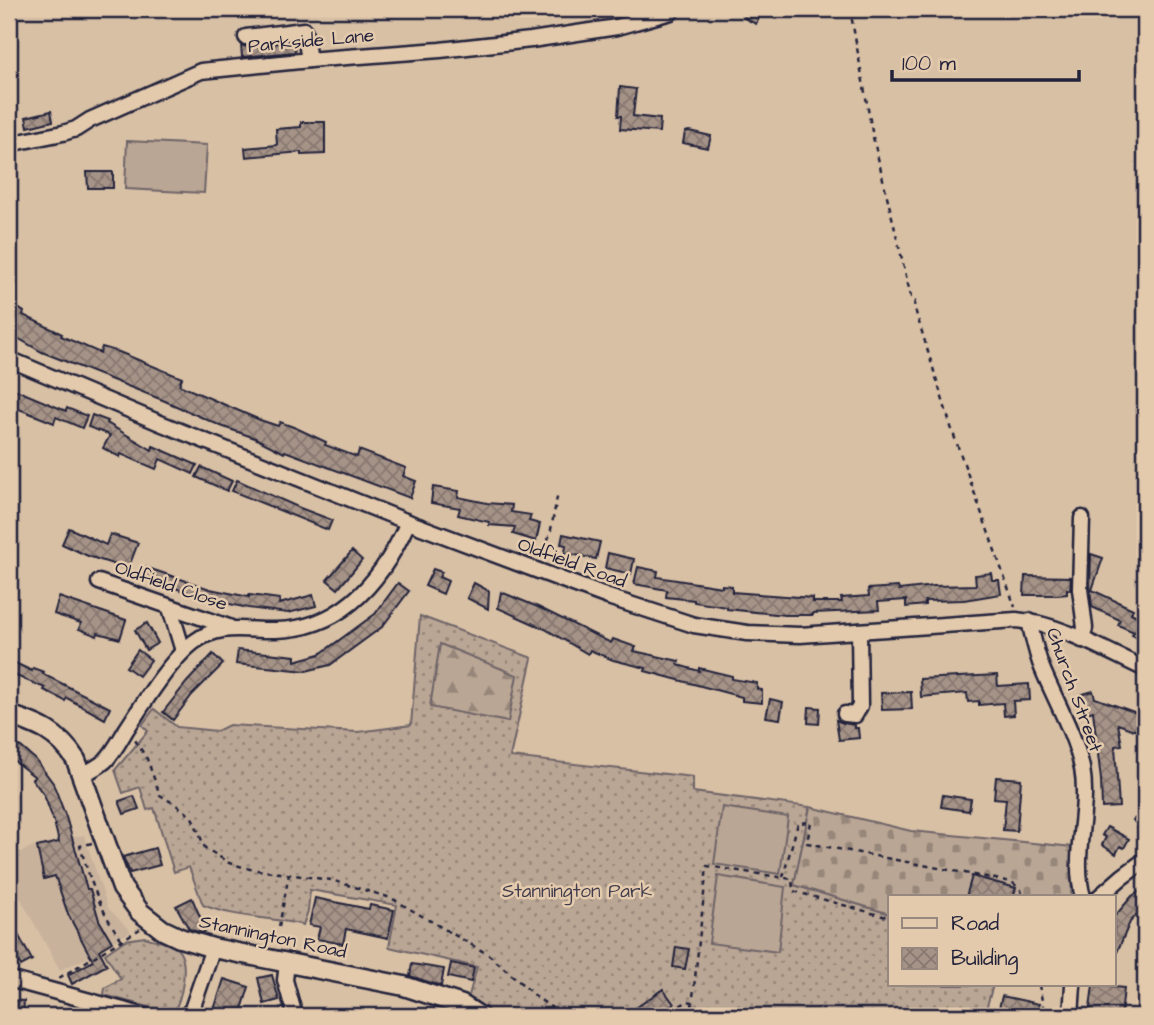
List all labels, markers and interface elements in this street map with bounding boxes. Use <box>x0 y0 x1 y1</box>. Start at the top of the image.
street label: Parkside Lane <box>247 22 375 60</box>
scale bar <box>892 38 1079 82</box>
text: 100 m <box>902 49 957 78</box>
street label: Oldfield Road <box>514 531 630 595</box>
street label: Oldfield Close <box>111 554 231 618</box>
street label: Church Street <box>1039 624 1109 756</box>
park label: Stannington Park <box>502 878 652 906</box>
legend <box>888 895 1116 986</box>
street label: Stannington Road <box>197 908 349 967</box>
text: Road <box>951 909 999 938</box>
text: Building <box>951 944 1019 975</box>

